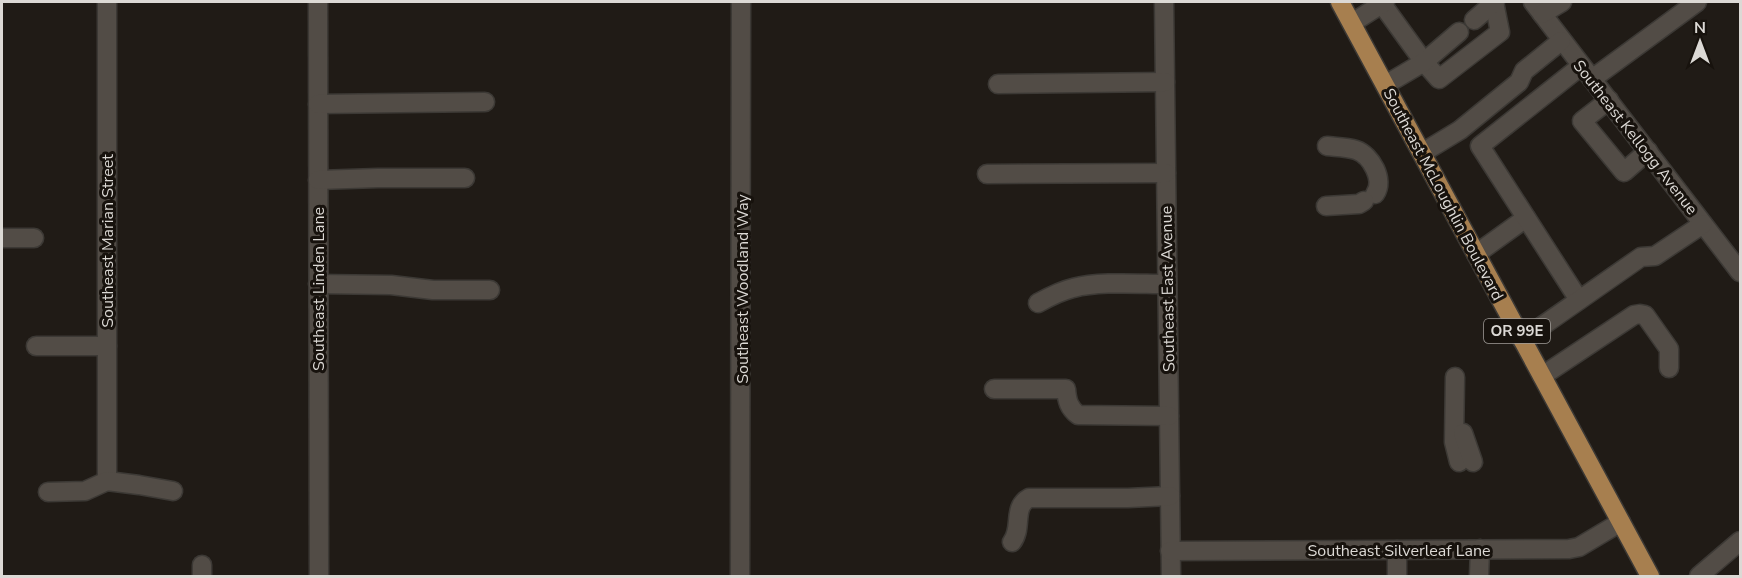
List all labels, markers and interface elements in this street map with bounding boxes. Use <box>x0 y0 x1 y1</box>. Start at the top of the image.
north arrow <box>1670 12 1730 72</box>
text: N <box>1694 17 1706 39</box>
street label: Southeast Kellogg Avenue <box>1568 56 1703 220</box>
street label: Southeast McLoughlin Boulevard <box>1378 84 1509 305</box>
street label: Southeast Marian Street <box>97 154 119 328</box>
street label: Southeast Woodland Way <box>732 193 754 384</box>
street label: Southeast East Avenue <box>1156 206 1180 372</box>
street label: Southeast Linden Lane <box>308 207 330 371</box>
road number: OR 99E <box>1484 319 1550 343</box>
street label: Southeast Silverleaf Lane <box>1307 540 1491 562</box>

